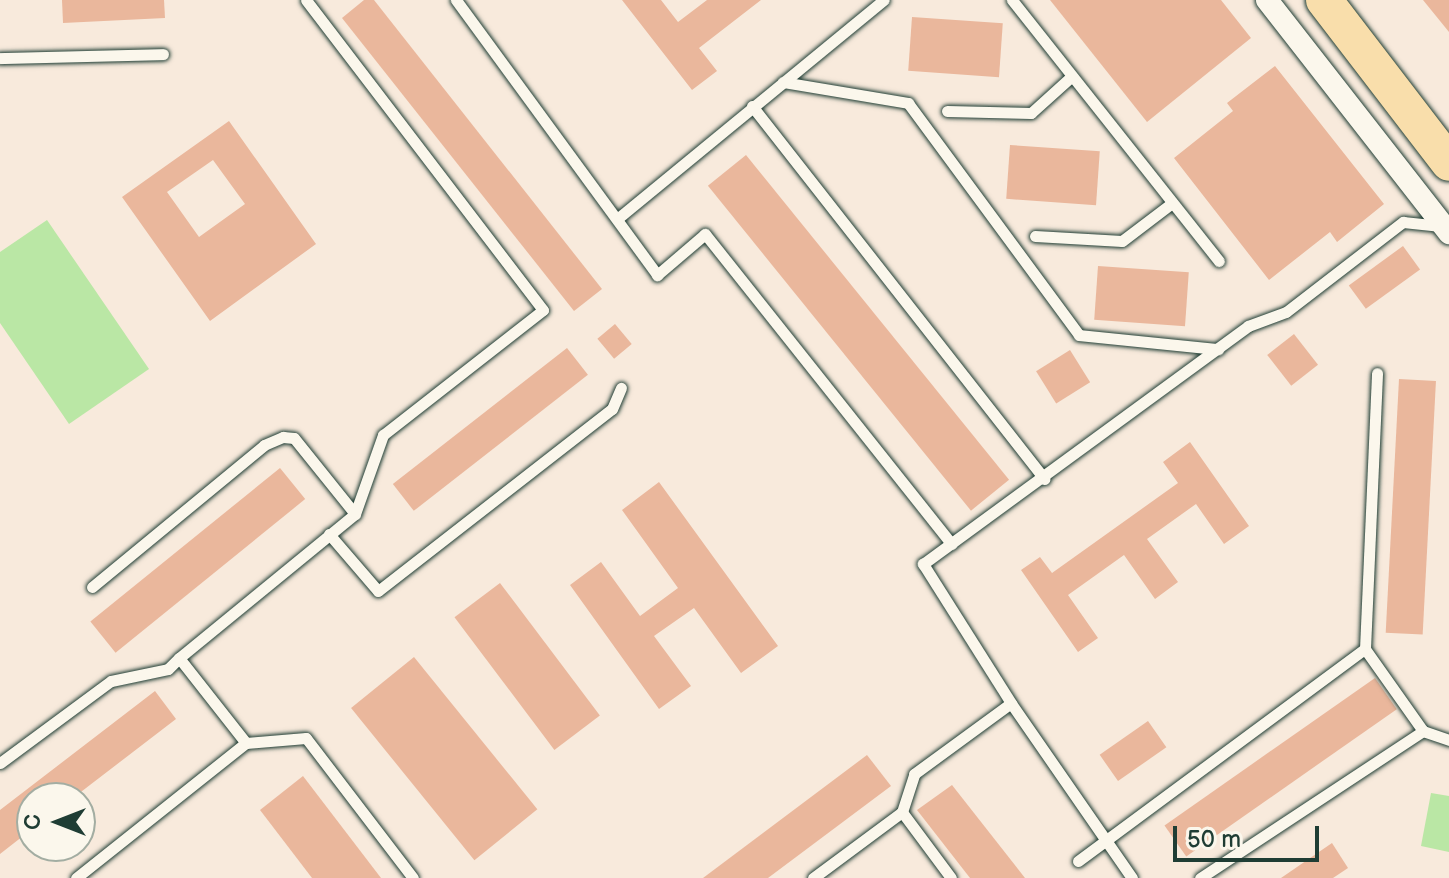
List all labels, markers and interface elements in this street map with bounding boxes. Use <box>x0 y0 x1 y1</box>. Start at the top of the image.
north arrow <box>16 782 96 862</box>
scale bar <box>1177 810 1323 860</box>
text: С <box>20 814 47 830</box>
text: 50 m <box>1187 825 1241 854</box>

